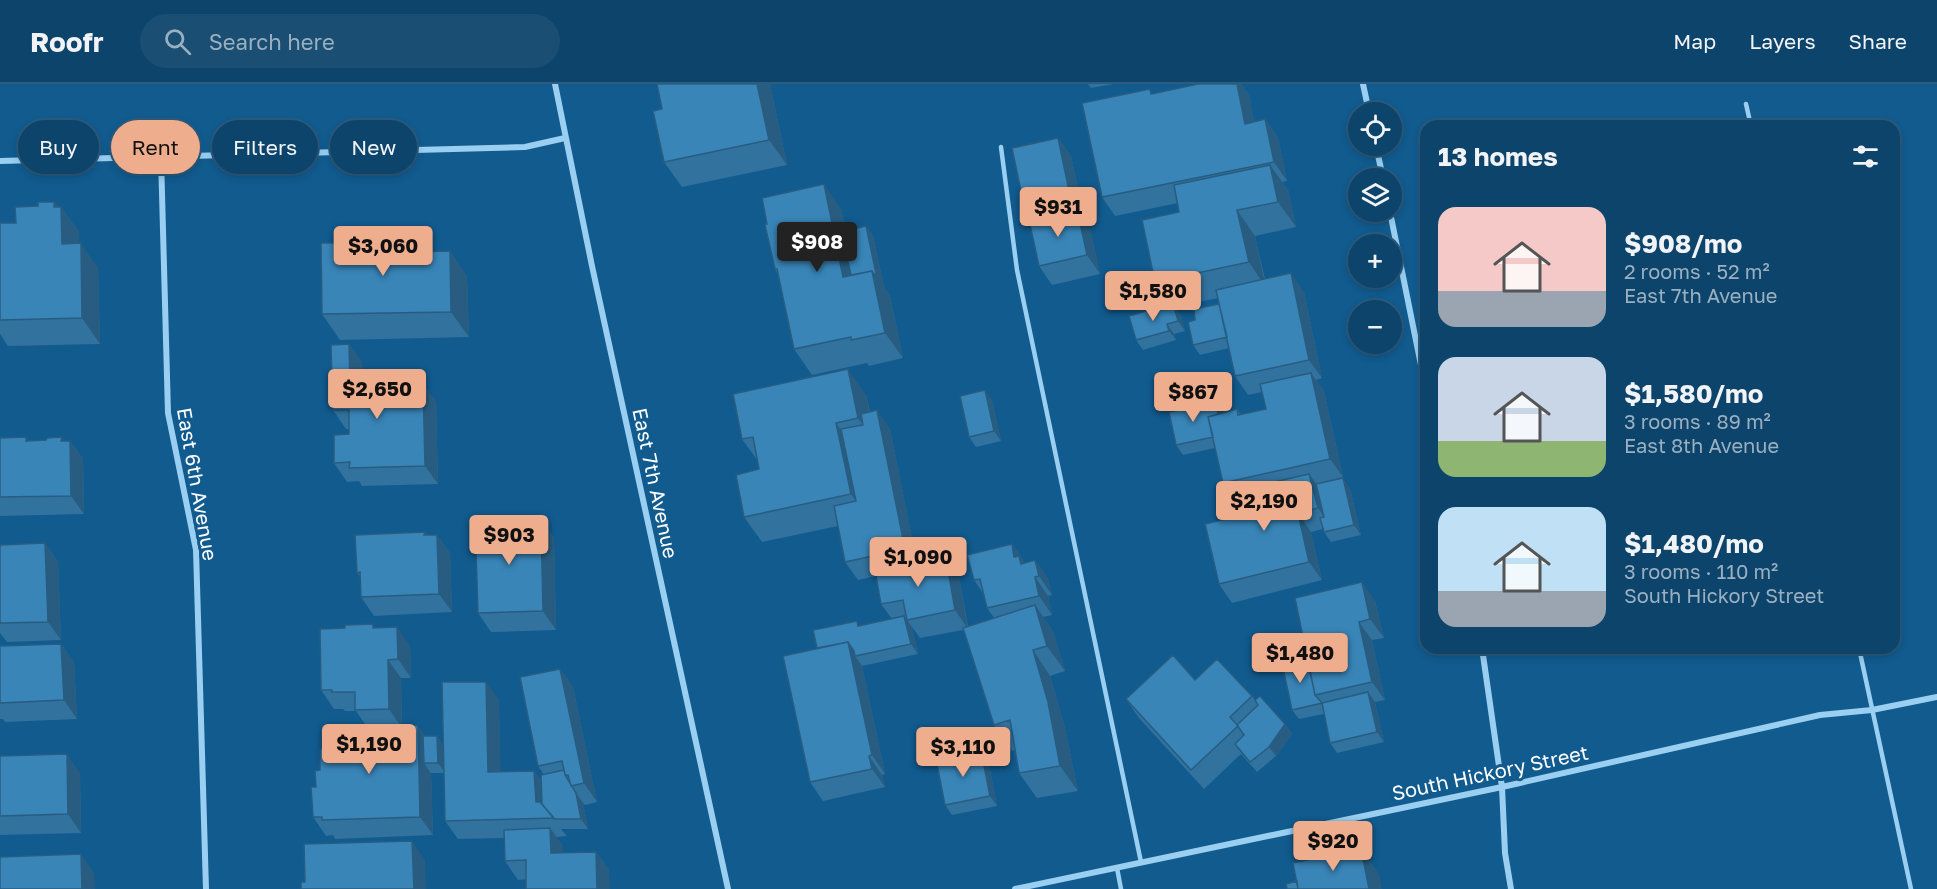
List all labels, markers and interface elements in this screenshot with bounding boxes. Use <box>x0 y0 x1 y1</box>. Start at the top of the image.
search box <box>140 14 560 68</box>
text: Roofr <box>30 25 104 58</box>
icon: search <box>161 25 194 58</box>
text: Search here <box>209 28 335 55</box>
text: Map <box>1673 28 1716 54</box>
text: Layers <box>1749 28 1816 54</box>
text: Share <box>1849 28 1907 54</box>
map controls <box>1348 102 1402 354</box>
button: locate <box>1348 102 1402 156</box>
chip: Buy <box>18 120 99 174</box>
chip: Rent <box>111 120 200 174</box>
chip: Filters <box>212 120 318 174</box>
chip: New <box>330 120 417 174</box>
icon: filters <box>1849 140 1882 173</box>
text: 13 homes <box>1438 141 1558 172</box>
button: layers <box>1348 168 1402 222</box>
pin: $931 <box>1022 187 1094 238</box>
text: $931 <box>1034 194 1082 218</box>
pin: $908 <box>781 222 853 273</box>
pin: $3,060 <box>334 226 432 277</box>
text: $908/mo <box>1624 228 1742 259</box>
text: $908 <box>791 229 843 253</box>
icon: home <box>1486 231 1558 303</box>
text: $3,060 <box>348 233 418 257</box>
button: + <box>1348 234 1402 288</box>
text: 2 rooms · 52 m² <box>1624 259 1770 283</box>
pin: $1,580 <box>1104 271 1202 322</box>
text: $1,580 <box>1119 278 1187 302</box>
text: East 7th Avenue <box>1624 283 1777 307</box>
button: − <box>1348 300 1402 354</box>
pin: $2,650 <box>328 369 426 420</box>
pin: $867 <box>1157 372 1229 423</box>
text: $2,650 <box>342 376 412 400</box>
text: $1,580/mo <box>1624 378 1763 409</box>
text: $867 <box>1168 379 1218 403</box>
icon: home <box>1486 381 1558 453</box>
street label: East 7th Avenue <box>628 405 684 561</box>
street label: East 6th Avenue <box>173 406 223 562</box>
text: 3 rooms · 89 m² <box>1624 409 1771 433</box>
text: East 8th Avenue <box>1624 433 1779 457</box>
pin: $2,190 <box>1215 481 1313 532</box>
text: $2,190 <box>1230 488 1298 512</box>
pin: $903 <box>473 515 545 566</box>
text: $903 <box>483 522 535 546</box>
text: $1,480/mo <box>1624 528 1764 559</box>
icon: home <box>1486 531 1558 603</box>
pin: $1,090 <box>869 537 967 588</box>
text: $1,090 <box>884 544 952 568</box>
text: 3 rooms · 110 m² <box>1624 559 1778 583</box>
text: South Hickory Street <box>1624 583 1824 607</box>
pin: $1,480 <box>1251 633 1349 684</box>
text: $1,480 <box>1266 640 1334 664</box>
pin: $1,190 <box>320 724 418 775</box>
pin: $3,110 <box>914 727 1012 778</box>
text: $1,190 <box>336 731 402 755</box>
text: $3,110 <box>930 734 996 758</box>
street label: South Hickory Street <box>1390 739 1590 805</box>
pin: $920 <box>1297 821 1369 872</box>
text: $920 <box>1307 828 1359 852</box>

